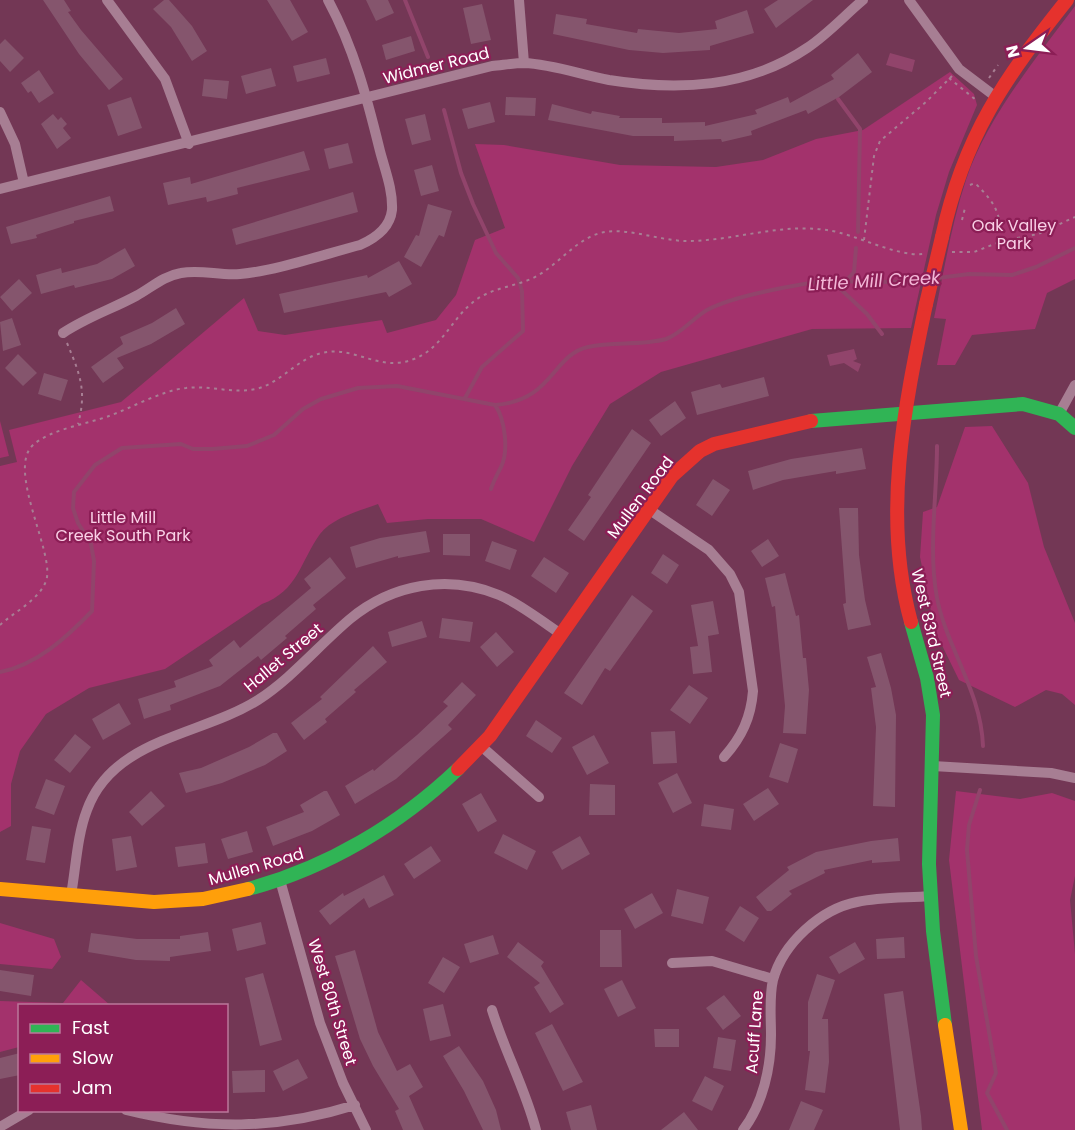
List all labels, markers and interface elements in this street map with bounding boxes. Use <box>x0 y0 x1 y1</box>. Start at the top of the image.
north arrow <box>997 18 1057 78</box>
street label: Widmer Road <box>381 41 492 90</box>
text: N <box>1000 43 1026 60</box>
park label: Oak Valley Park <box>972 214 1056 255</box>
water label: Little Mill Creek <box>807 265 942 296</box>
street label: Mullen Road <box>602 451 679 543</box>
park label: Little Mill Creek South Park <box>55 506 191 547</box>
street label: West 83rd Street <box>906 566 958 700</box>
street label: Hallet Street <box>239 617 328 697</box>
street label: Mullen Road <box>206 842 306 891</box>
street label: West 80th Street <box>302 936 363 1068</box>
street label: Acuff Lane <box>740 990 769 1074</box>
legend <box>18 1004 228 1112</box>
text: Fast <box>72 1015 109 1040</box>
text: Slow <box>72 1045 114 1070</box>
text: Jam <box>72 1075 112 1100</box>

